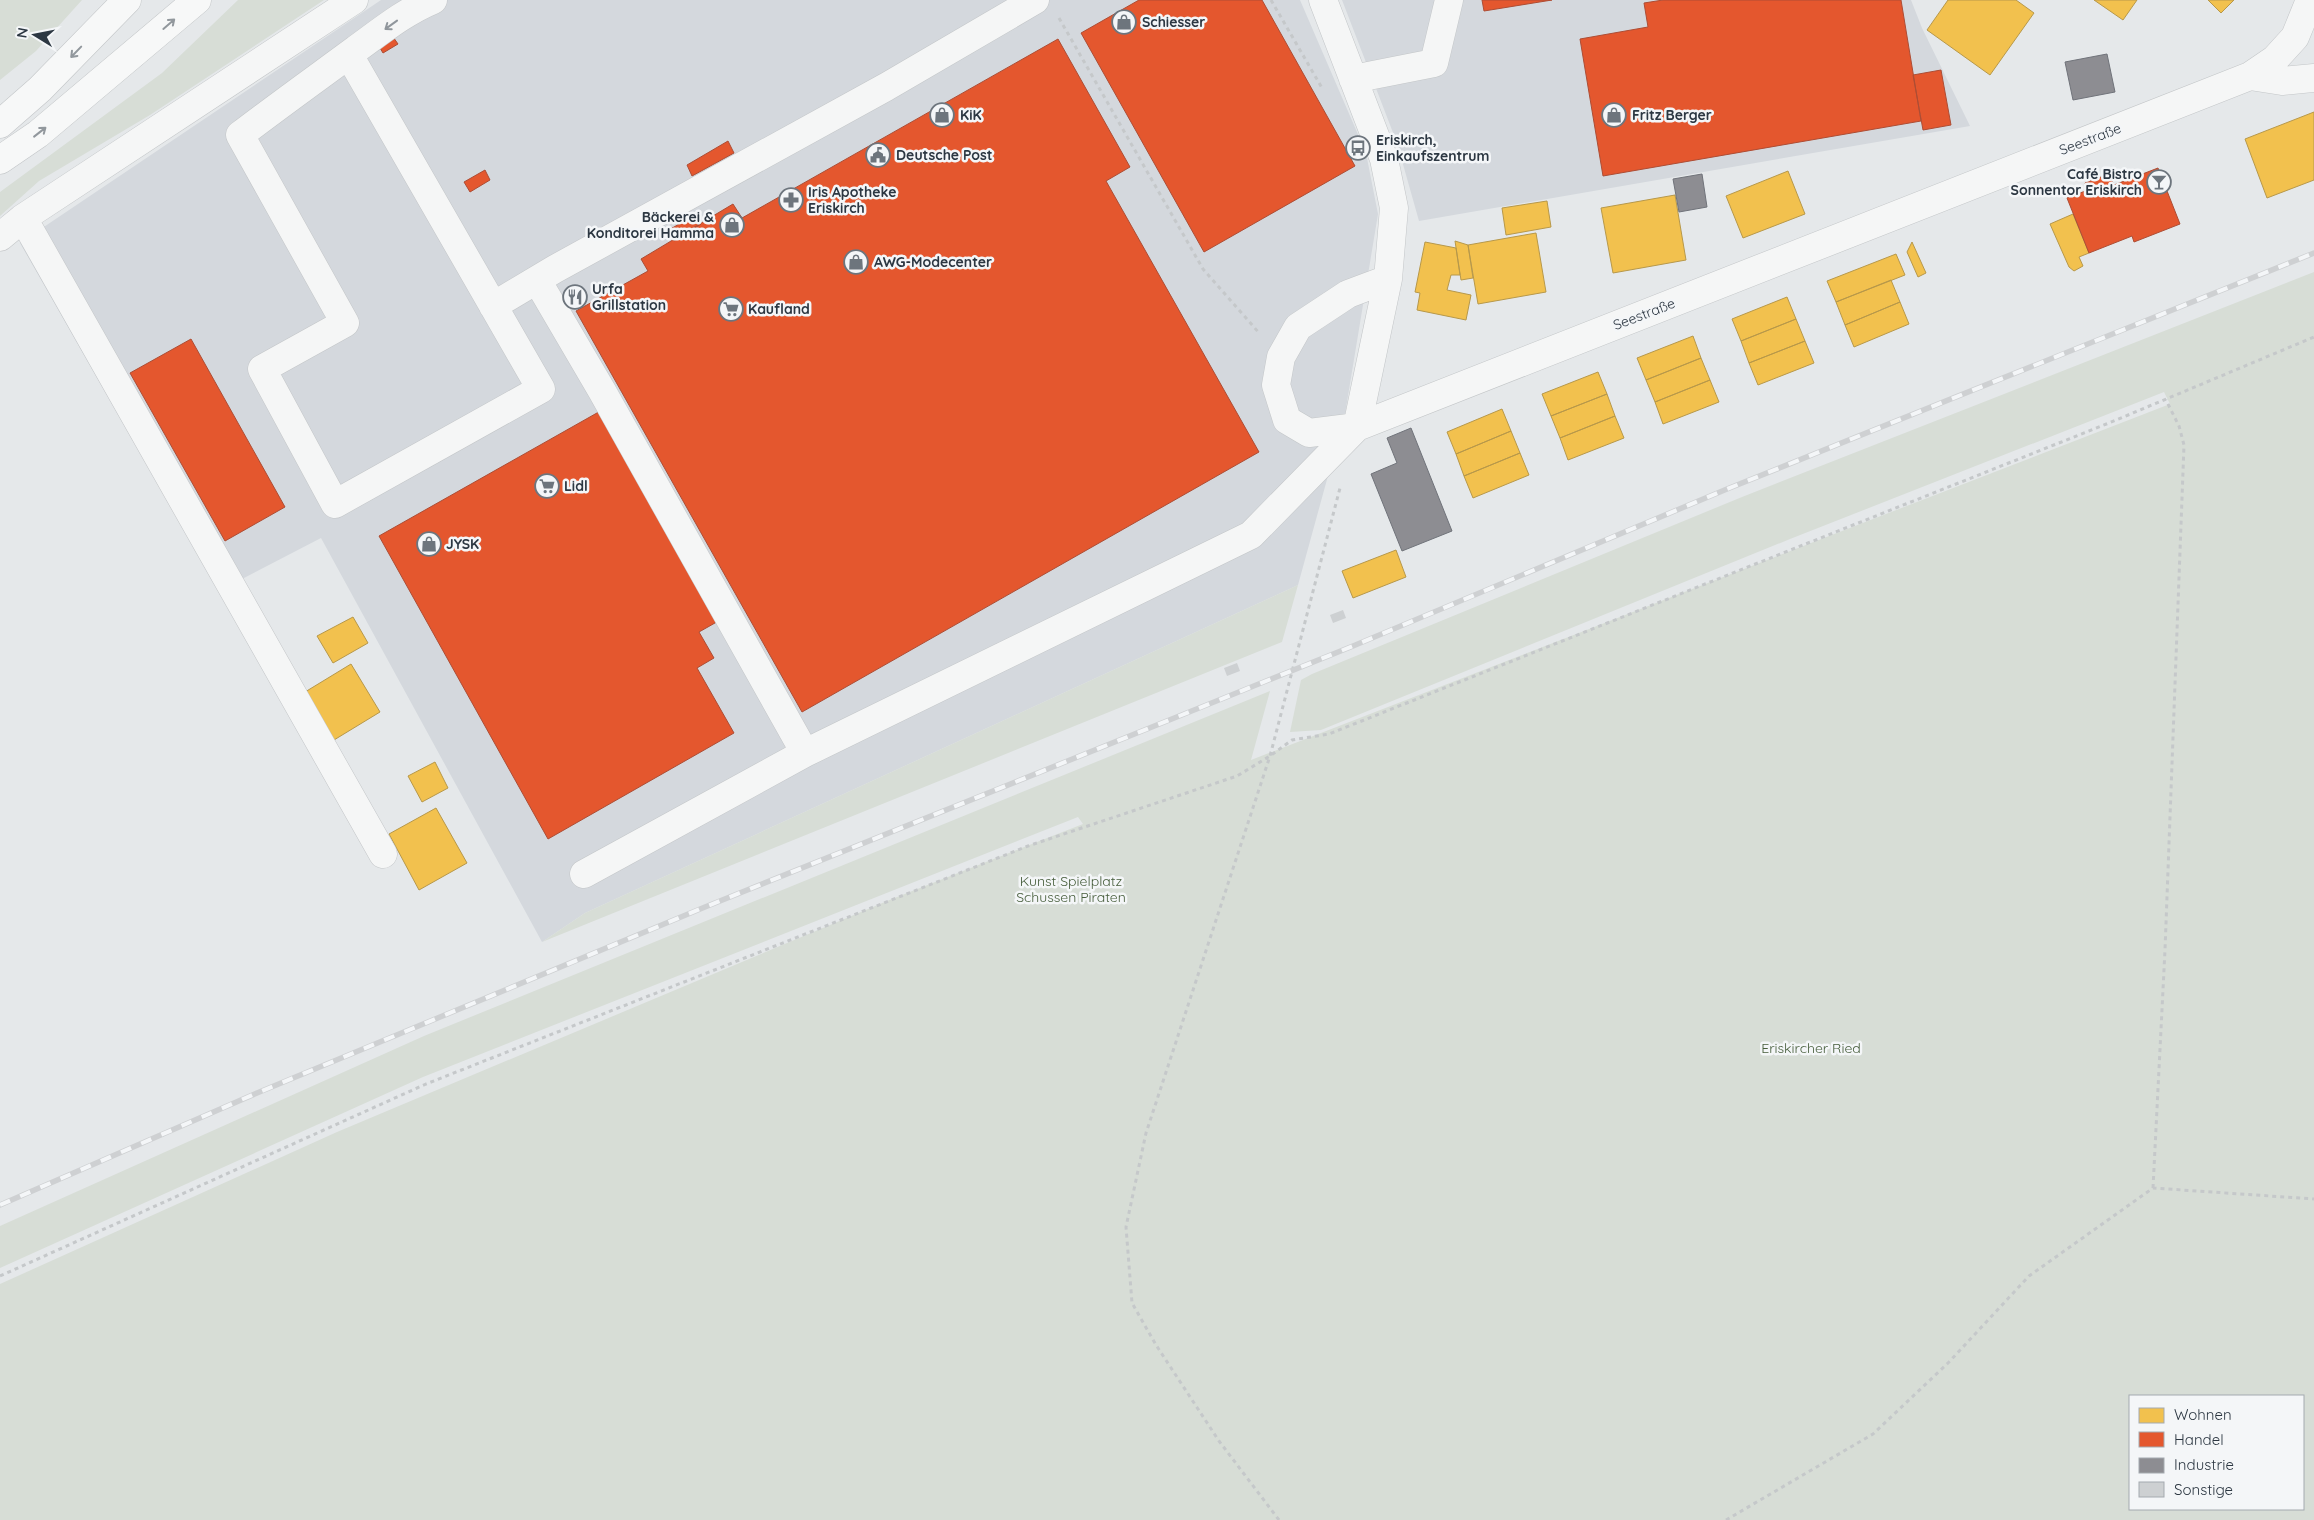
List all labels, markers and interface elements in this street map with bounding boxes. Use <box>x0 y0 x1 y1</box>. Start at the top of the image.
shop icon: Schiesser <box>1111 9 1137 35</box>
north arrow <box>10 10 60 60</box>
place label: Schiesser <box>1142 13 1205 31</box>
one-way arrow <box>163 18 176 29</box>
one-way arrow <box>384 20 398 30</box>
text: N <box>12 26 32 39</box>
one-way arrow <box>70 45 82 58</box>
shop icon: KiK <box>929 102 955 128</box>
shop icon: Fritz Berger <box>1601 102 1627 128</box>
place label: KiK <box>960 106 982 124</box>
place label: Fritz Berger <box>1632 106 1712 124</box>
street label: Seestraße <box>2056 119 2124 159</box>
one-way arrow <box>33 127 46 138</box>
place label: Eriskirch, Einkaufszentrum <box>1376 131 1489 165</box>
bus stop icon: Eriskirch, Einkaufszentrum <box>1345 135 1371 161</box>
public building icon: Deutsche Post <box>865 142 891 168</box>
place label: Deutsche Post <box>896 146 993 164</box>
place label: Café Bistro Sonnentor Eriskirch <box>2011 165 2142 199</box>
bar icon: Café Bistro Sonnentor Eriskirch <box>2146 169 2172 195</box>
place label: Iris Apotheke Eriskirch <box>808 183 896 217</box>
pharmacy icon: Iris Apotheke Eriskirch <box>778 187 804 213</box>
place label: Bäckerei & Konditorei Hamma <box>587 208 714 242</box>
shop icon: Bäckerei & Konditorei Hamma <box>719 212 745 238</box>
shop icon: AWG-Modecenter <box>843 249 869 275</box>
place label: AWG-Modecenter <box>874 253 992 271</box>
place label: Urfa Grillstation <box>592 280 666 314</box>
restaurant icon: Urfa Grillstation <box>562 284 588 310</box>
street label: Seestraße <box>1610 294 1678 334</box>
supermarket icon: Kaufland <box>718 296 744 322</box>
place label: Kaufland <box>748 300 810 318</box>
supermarket icon: Lidl <box>534 473 560 499</box>
place label: Lidl <box>564 477 588 495</box>
shop icon: JYSK <box>416 531 442 557</box>
place label: JYSK <box>446 535 479 553</box>
park label: Kunst Spielplatz Schussen Piraten <box>1016 872 1126 906</box>
park label: Eriskircher Ried <box>1761 1039 1861 1057</box>
legend <box>2129 1395 2304 1510</box>
text: Wohnen <box>2174 1405 2232 1424</box>
text: Handel <box>2174 1430 2224 1449</box>
text: Industrie <box>2174 1455 2234 1474</box>
text: Sonstige <box>2174 1480 2233 1499</box>

